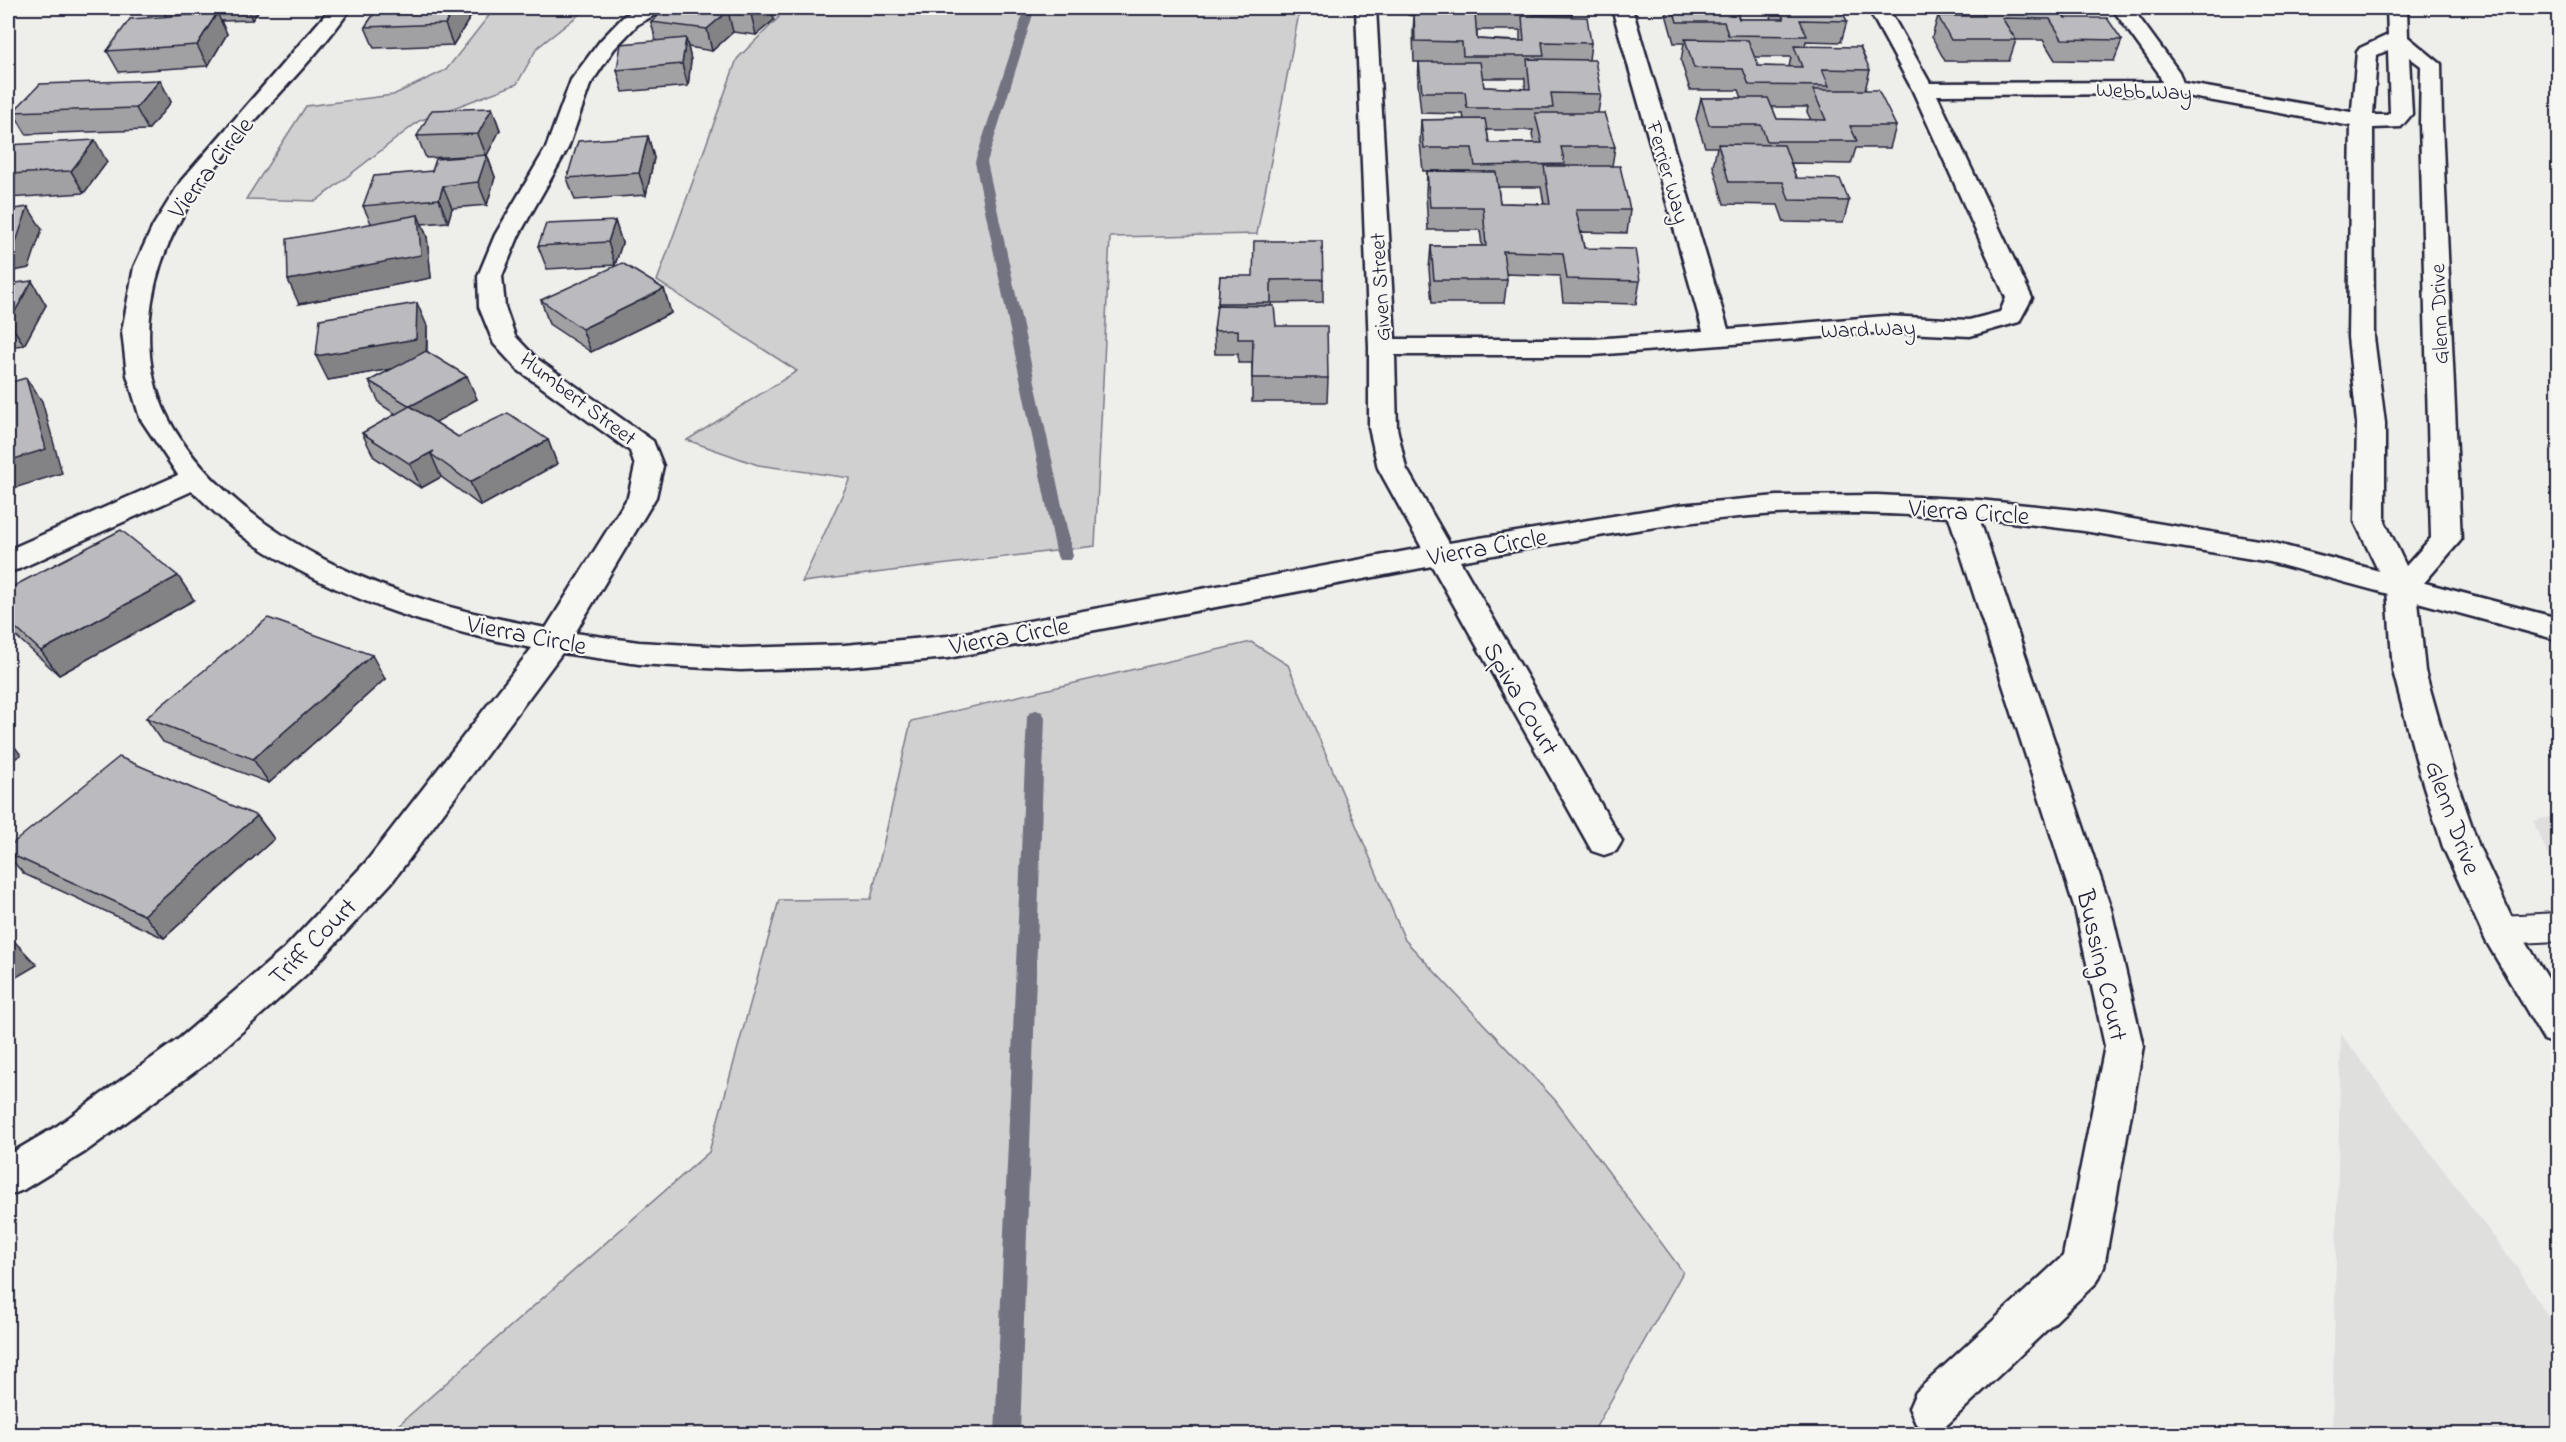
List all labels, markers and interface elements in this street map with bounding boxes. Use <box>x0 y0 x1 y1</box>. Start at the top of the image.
street label: Webb Way <box>2095 75 2192 112</box>
street label: Vierra Circle <box>159 109 265 229</box>
street label: Ferrier Way <box>1635 117 1696 228</box>
street label: Given Street <box>1363 231 1401 342</box>
street label: Glenn Drive <box>2423 263 2459 365</box>
street label: Ward Way <box>1820 313 1916 350</box>
street label: Humbert Street <box>512 346 643 455</box>
street label: Vierra Circle <box>1906 491 2031 537</box>
street label: Vierra Circle <box>1424 520 1551 578</box>
street label: Vierra Circle <box>462 607 590 667</box>
street label: Vierra Circle <box>946 609 1073 667</box>
street label: Spiva Court <box>1472 636 1567 764</box>
street label: Glenn Drive <box>2413 756 2489 881</box>
street label: Bussing Court <box>2064 885 2136 1045</box>
street label: Triff Court <box>261 890 367 996</box>

